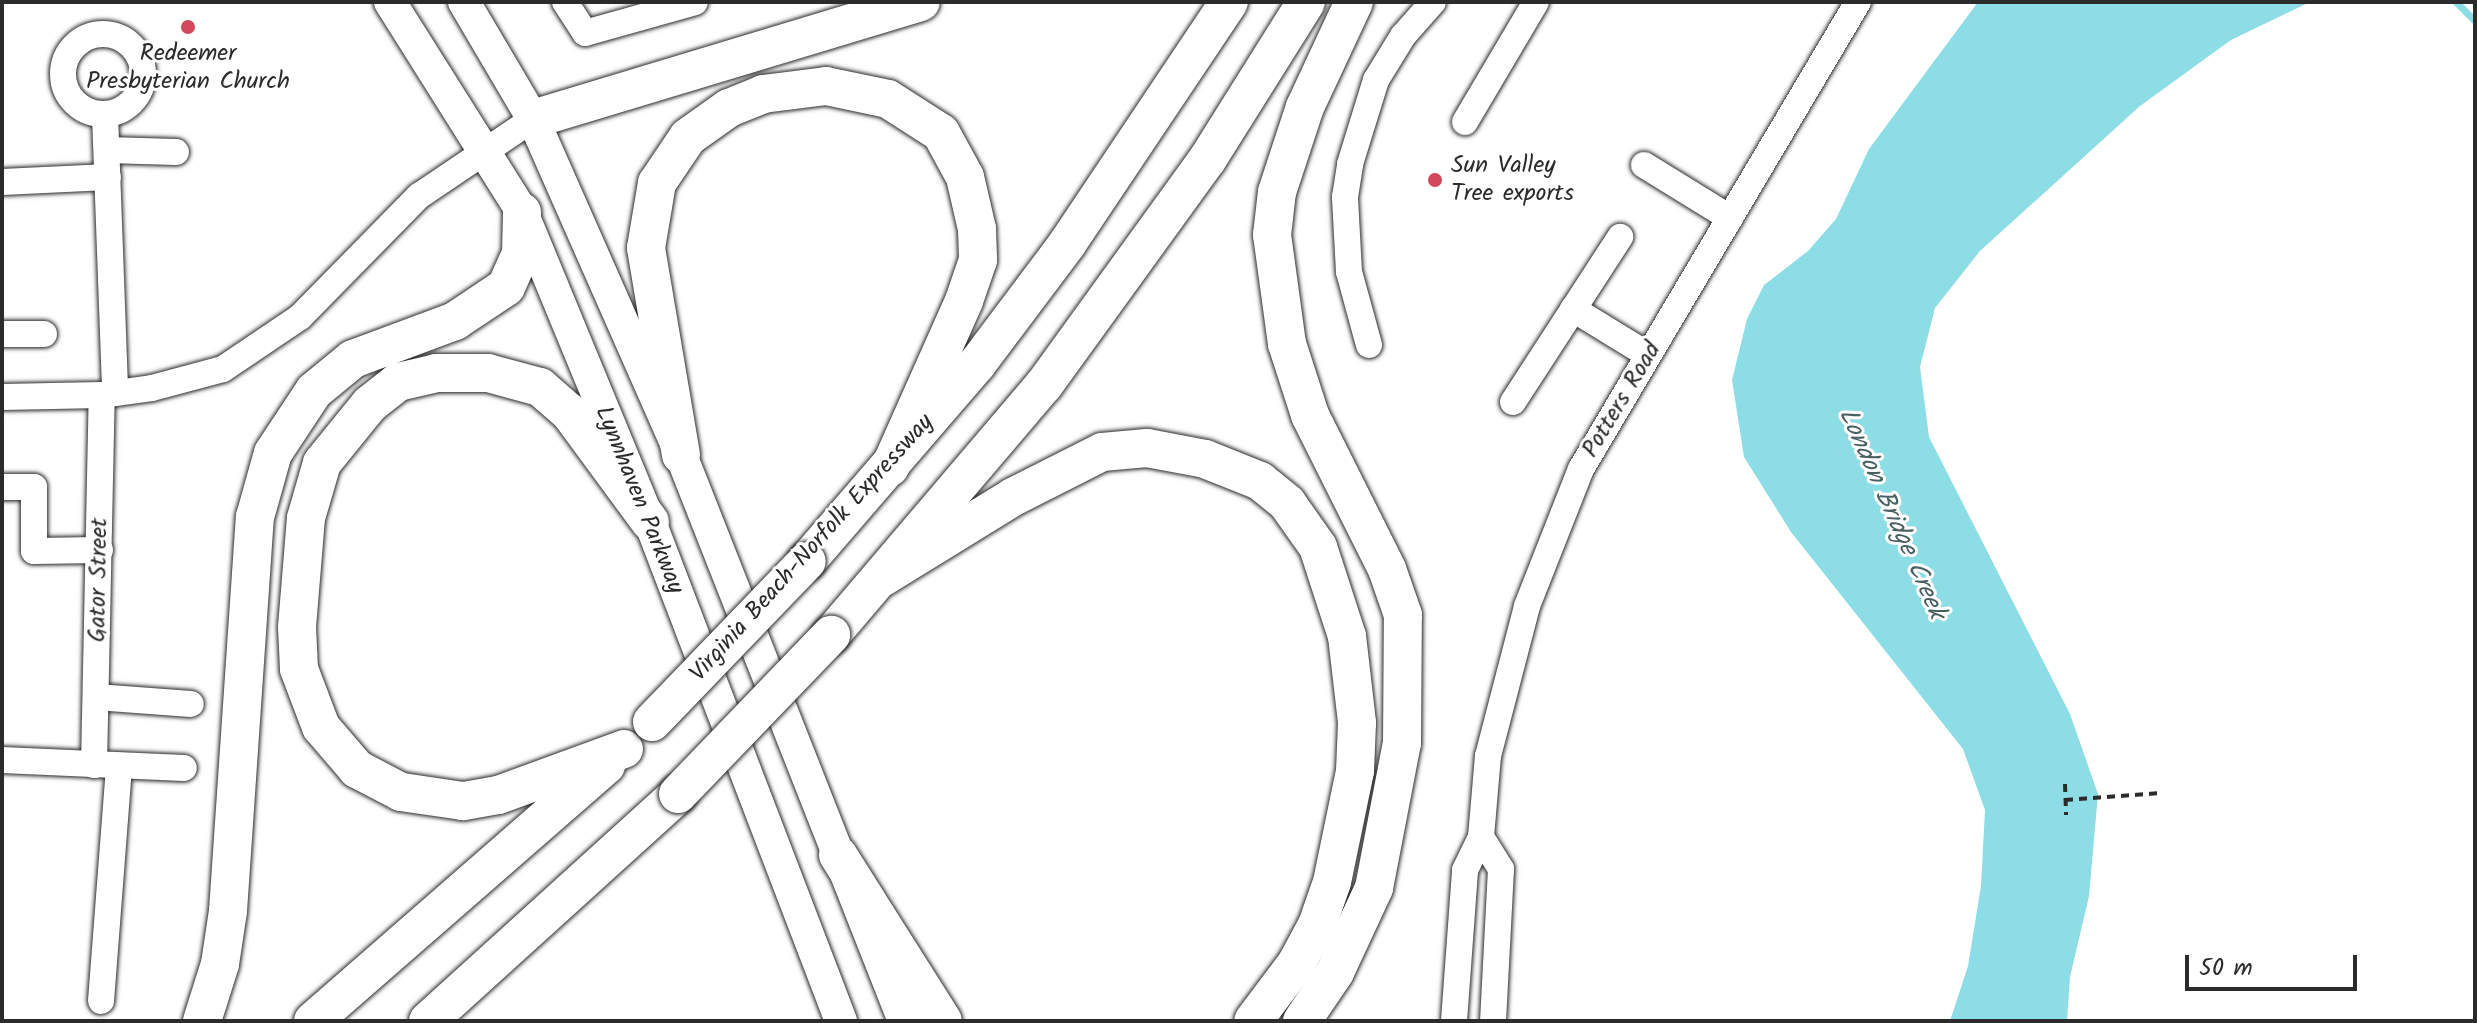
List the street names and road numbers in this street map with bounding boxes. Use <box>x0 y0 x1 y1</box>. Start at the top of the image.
street label: Potters Road <box>1576 337 1668 463</box>
street label: Lynnhaven Parkway <box>588 402 690 598</box>
street label: Virginia Beach-Norfolk Expressway <box>684 408 940 688</box>
street label: Gator Street <box>84 518 114 642</box>

